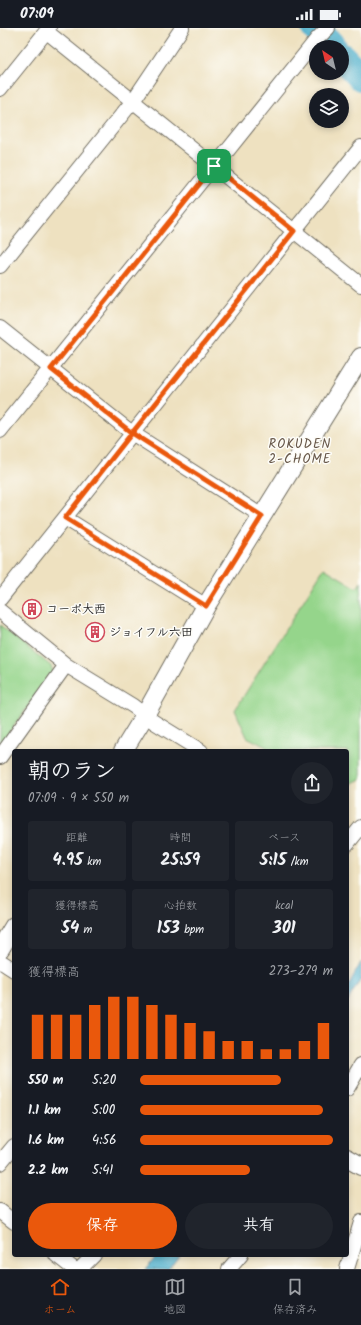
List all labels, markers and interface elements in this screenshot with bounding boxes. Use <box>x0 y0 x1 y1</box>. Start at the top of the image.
text: 07:09 <box>20 2 54 26</box>
north arrow <box>309 40 349 80</box>
map controls <box>309 40 349 128</box>
button: layers <box>309 88 349 128</box>
pin <box>197 149 231 183</box>
icon: arrive <box>203 155 225 177</box>
district label: ROKUDEN 2-CHOME <box>269 434 331 470</box>
building icon: コーポ大西 <box>21 598 43 620</box>
place label: コーポ大西 <box>46 600 106 619</box>
building icon: ジョイフル六田 <box>84 621 106 643</box>
place label: ジョイフル六田 <box>109 623 193 642</box>
text: 朝のラン <box>28 755 116 790</box>
button: share <box>291 762 333 804</box>
text: 07:09 · 9 × 550 m <box>28 788 129 809</box>
text: 距離 <box>66 829 88 847</box>
text: 時間 <box>169 829 191 847</box>
text: ペース <box>268 829 300 847</box>
text: 4.95 <box>52 847 83 874</box>
text: 25:59 <box>161 847 200 874</box>
text: 5:15 <box>260 847 286 874</box>
text: km <box>83 853 101 871</box>
text: /km <box>286 853 309 871</box>
text: 獲得標高 <box>55 897 99 915</box>
text: 心拍数 <box>164 897 197 915</box>
text: kcal <box>275 897 293 915</box>
text: 54 <box>61 915 79 942</box>
text: 153 <box>157 915 180 942</box>
text: 301 <box>273 915 296 942</box>
text: m <box>79 921 92 939</box>
text: bpm <box>180 921 204 939</box>
text: 273–279 m <box>269 961 333 982</box>
text: 獲得標高 <box>28 962 80 983</box>
text: 550 m <box>28 1070 63 1091</box>
text: 5:20 <box>92 1070 116 1091</box>
text: 1.1 km <box>28 1100 61 1121</box>
text: 5:00 <box>92 1100 115 1121</box>
text: 1.6 km <box>28 1130 64 1151</box>
text: 4:56 <box>92 1130 117 1151</box>
text: 2.2 km <box>28 1160 68 1181</box>
text: 5:41 <box>92 1160 113 1181</box>
button: 保存 <box>28 1203 177 1249</box>
button: 共有 <box>185 1203 333 1249</box>
tab: ホーム <box>44 1276 76 1319</box>
tab: 地図 <box>164 1276 186 1319</box>
tab: 保存済み <box>273 1276 317 1319</box>

